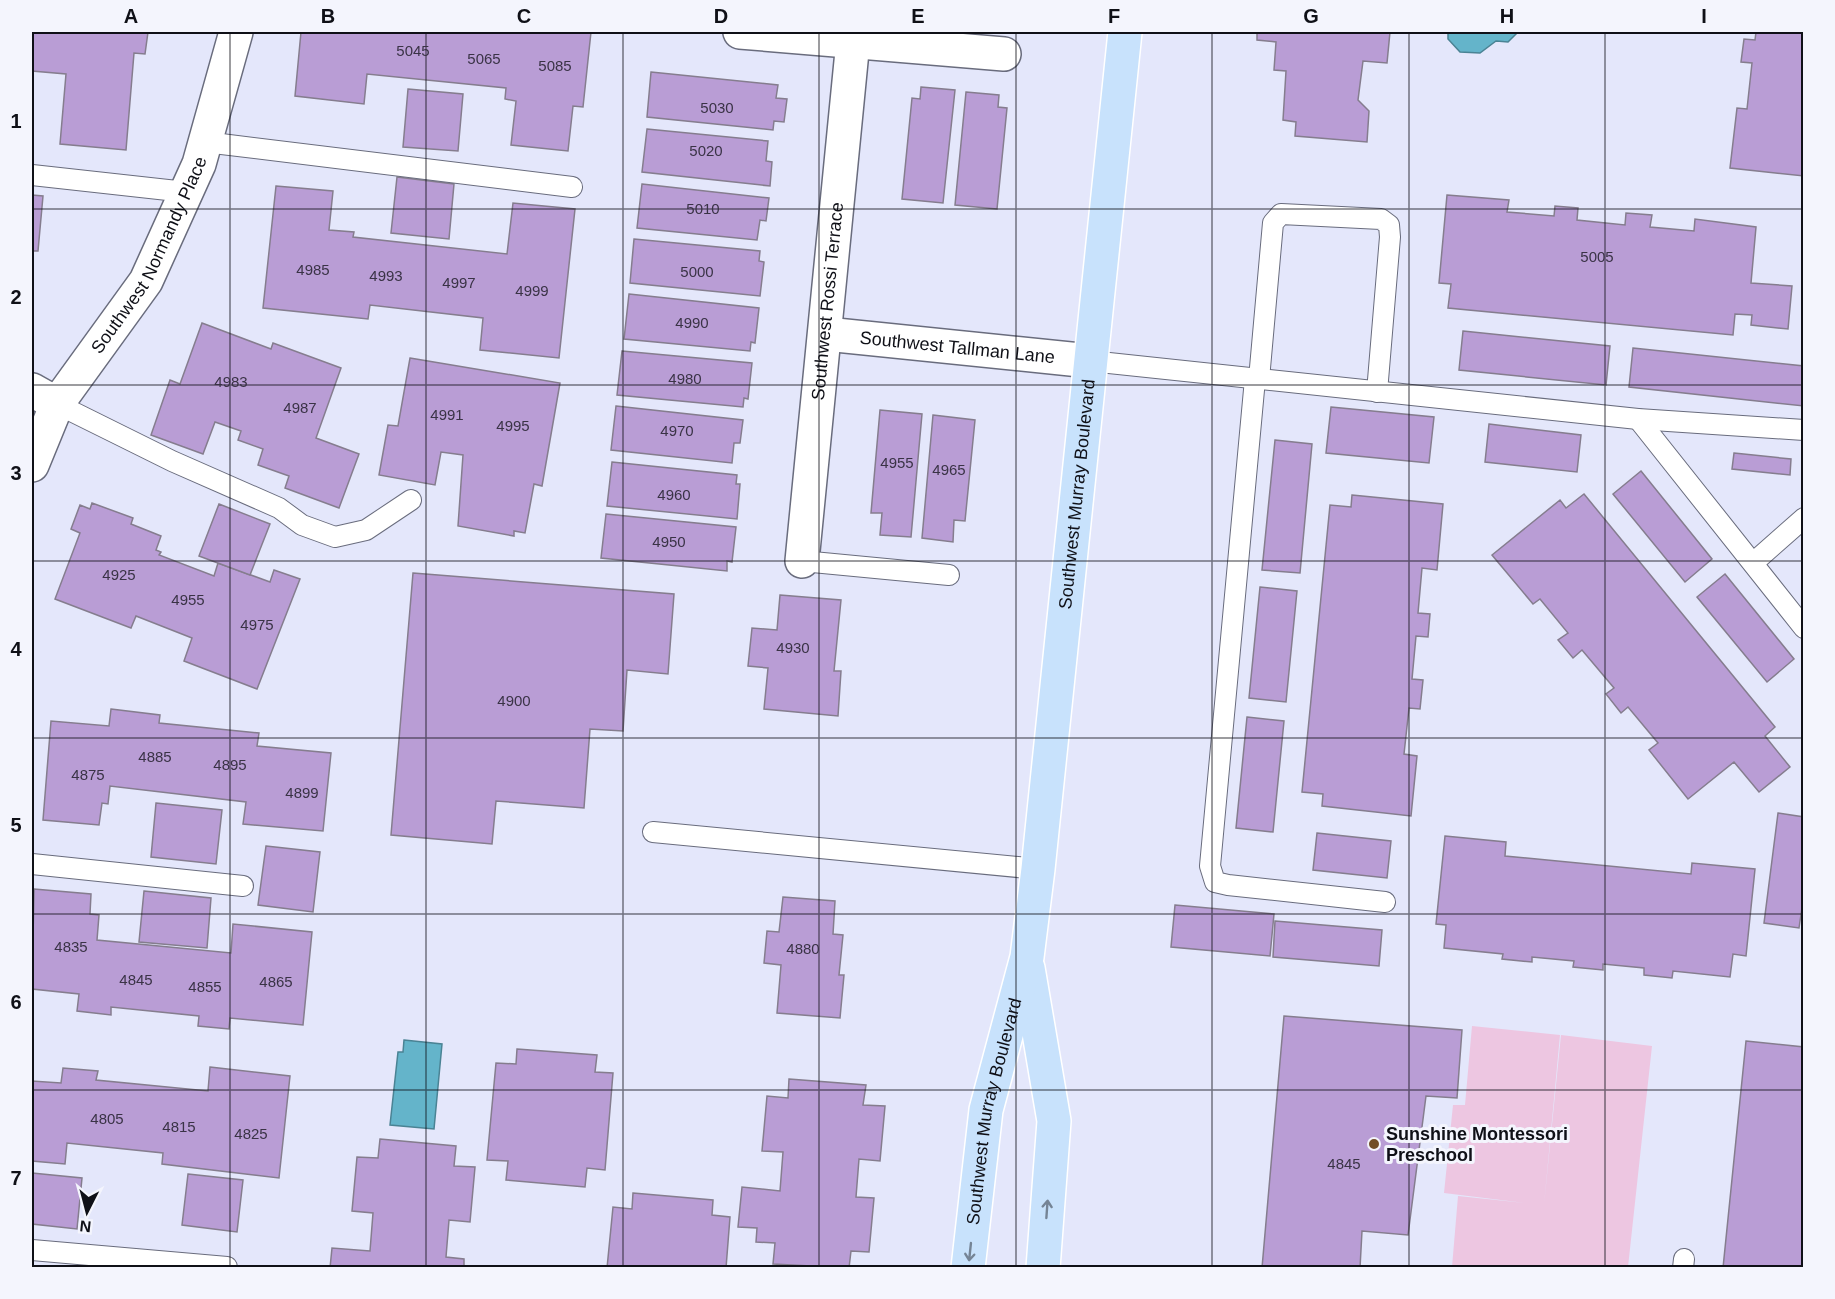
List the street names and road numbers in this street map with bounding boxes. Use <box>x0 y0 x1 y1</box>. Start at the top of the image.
street label: Southwest Normandy Place <box>87 155 211 357</box>
street label: Southwest Rossi Terrace <box>808 201 847 401</box>
street label: Southwest Tallman Lane <box>859 328 1056 367</box>
street label: Southwest Murray Boulevard <box>1055 378 1099 610</box>
street label: Southwest Murray Boulevard <box>963 996 1026 1226</box>

